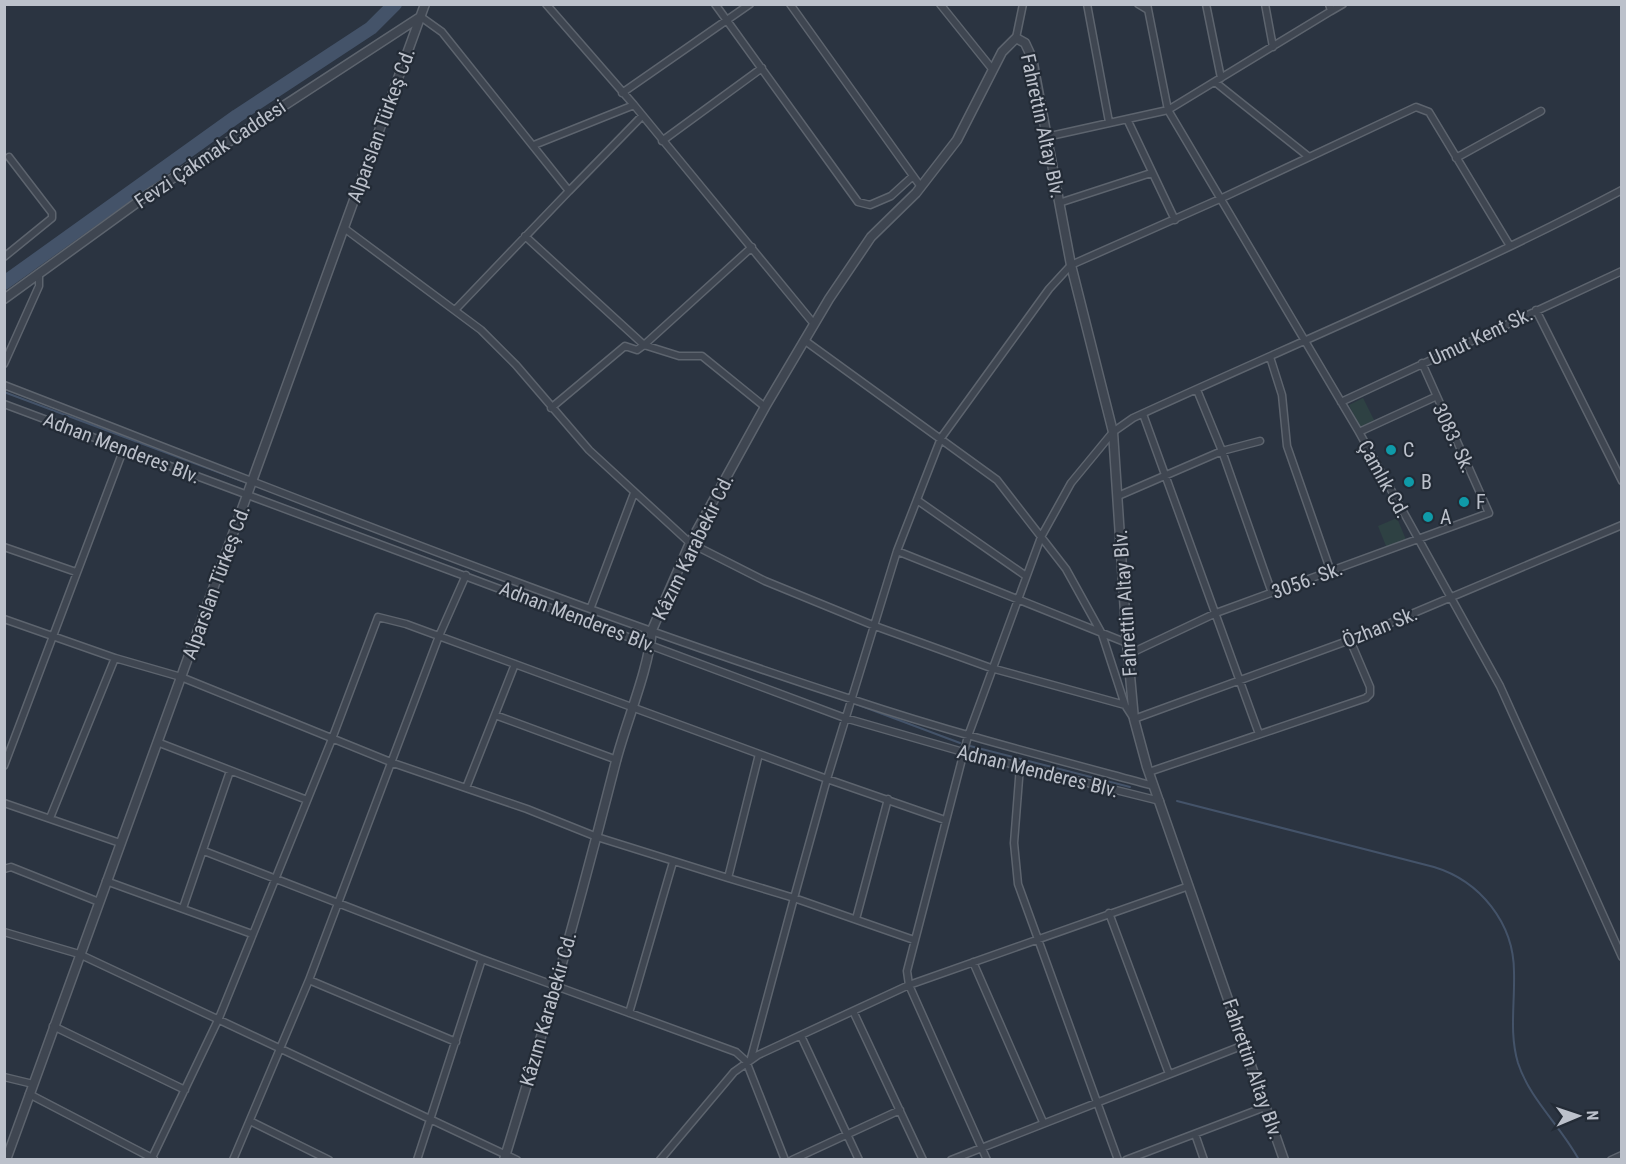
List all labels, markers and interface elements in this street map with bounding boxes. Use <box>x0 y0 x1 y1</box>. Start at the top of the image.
street label: Alparslan Türkeş Cd. <box>342 45 420 205</box>
street label: Fahrettin Altay Blv. <box>1016 52 1070 200</box>
street label: Fevzi Çakmak Caddesi <box>130 95 290 213</box>
street label: Umut Kent Sk. <box>1425 302 1537 370</box>
street label: 3083. Sk. <box>1427 399 1481 477</box>
street label: Adnan Menderes Blv. <box>40 407 204 489</box>
street label: Çamlık Cd. <box>1353 436 1415 522</box>
place label: C <box>1403 438 1414 462</box>
marker: C <box>1384 443 1398 457</box>
street label: Kâzım Karabekir Cd. <box>647 470 739 624</box>
place label: B <box>1421 470 1432 494</box>
marker: B <box>1402 475 1416 489</box>
place label: F <box>1476 490 1486 514</box>
marker: F <box>1457 495 1471 509</box>
street label: Alparslan Türkeş Cd. <box>177 502 255 662</box>
place label: A <box>1440 505 1452 529</box>
marker: A <box>1421 510 1435 524</box>
street label: Fahrettin Altay Blv. <box>1108 529 1142 677</box>
street label: 3056. Sk. <box>1268 556 1346 604</box>
street label: Adnan Menderes Blv. <box>496 576 660 658</box>
street label: Özhan Sk. <box>1339 601 1421 653</box>
street label: Adnan Menderes Blv. <box>955 739 1121 803</box>
street label: Kâzım Karabekir Cd. <box>514 929 582 1089</box>
street label: Fahrettin Altay Blv. <box>1218 996 1288 1142</box>
north arrow <box>1548 1086 1608 1146</box>
text: N <box>1583 1110 1602 1121</box>

